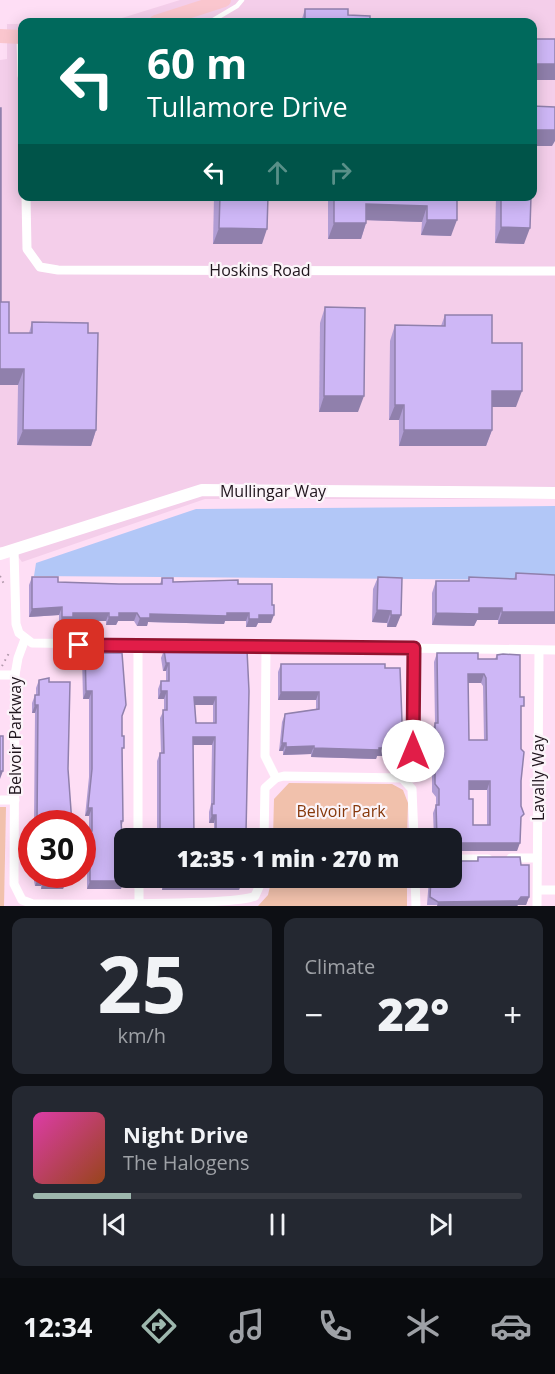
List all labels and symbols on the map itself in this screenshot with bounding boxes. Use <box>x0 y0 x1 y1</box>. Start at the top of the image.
street label: Hoskins Road <box>209 259 311 281</box>
street label: Mullingar Way <box>220 480 327 502</box>
pin <box>53 619 104 670</box>
street label: Belvoir Parkway <box>4 676 26 795</box>
position arrow <box>381 719 445 783</box>
street label: Lavally Way <box>527 734 549 821</box>
park label: Belvoir Park <box>296 800 386 822</box>
speed limit sign: 30 <box>18 810 96 888</box>

